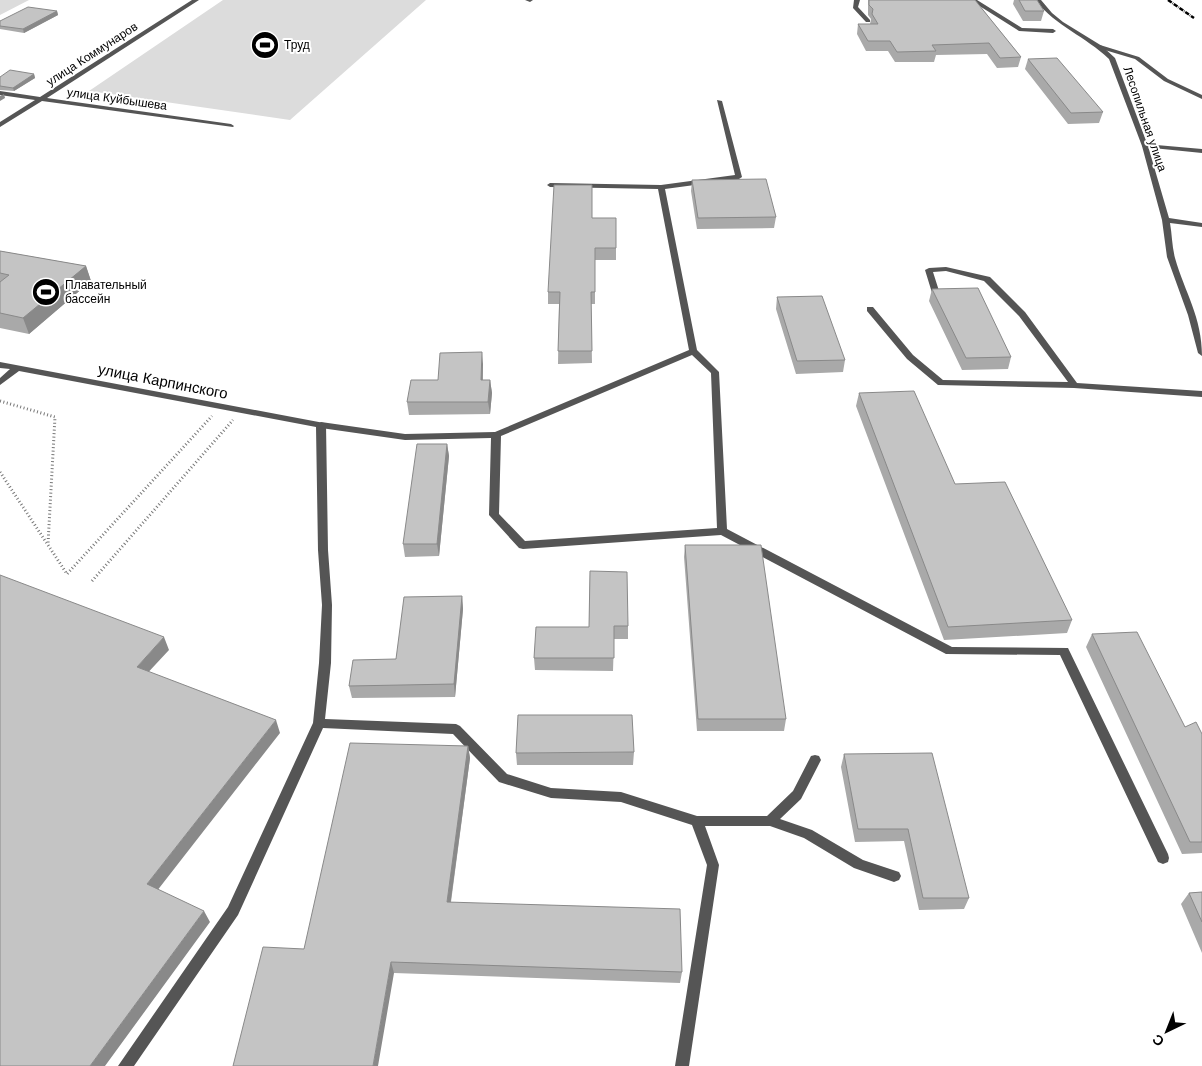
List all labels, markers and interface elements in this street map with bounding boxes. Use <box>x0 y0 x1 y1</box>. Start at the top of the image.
street label: улица Коммунаров <box>44 19 140 89</box>
sports icon: Труд <box>250 30 280 60</box>
place label: Труд <box>284 38 310 52</box>
street label: Лесопильная улица <box>1120 65 1170 174</box>
street label: улица Куйбышева <box>66 85 168 113</box>
sports icon: Плавательный бассейн <box>31 277 61 307</box>
place label: Плавательный бассейн <box>65 278 147 306</box>
street label: улица Карпинского <box>97 360 229 402</box>
north arrow <box>1142 1006 1192 1056</box>
text: С <box>1149 1031 1167 1050</box>

